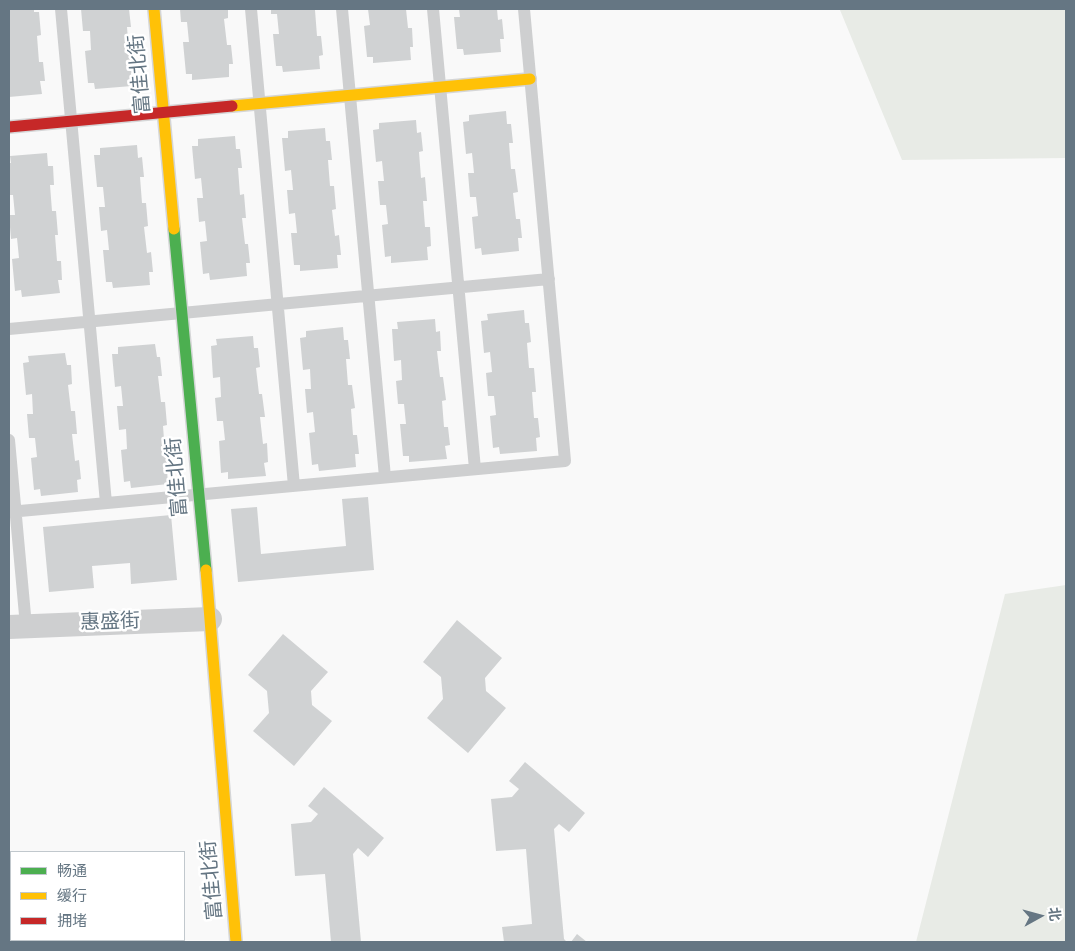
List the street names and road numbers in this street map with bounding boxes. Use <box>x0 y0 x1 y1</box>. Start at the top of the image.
street label: 富佳北街 <box>126 33 156 115</box>
street label: 富佳北街 <box>163 436 193 518</box>
street label: 惠盛街 <box>80 610 140 636</box>
street label: 富佳北街 <box>198 839 228 921</box>

